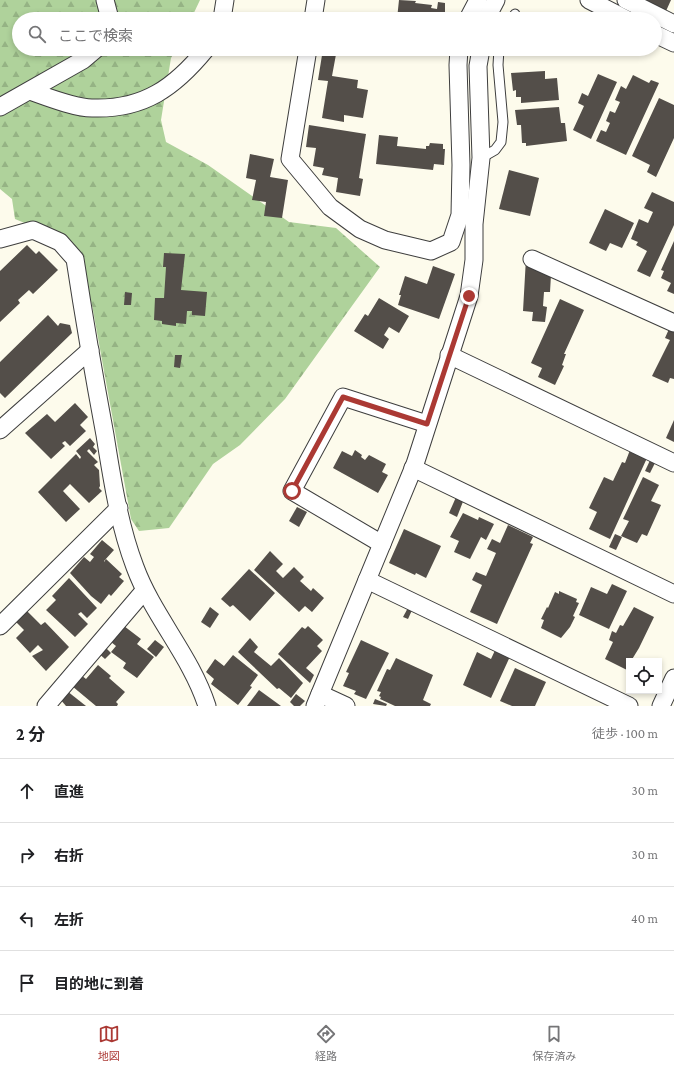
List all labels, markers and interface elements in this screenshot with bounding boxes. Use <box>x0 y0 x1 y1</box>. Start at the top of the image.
search box <box>12 12 662 56</box>
icon: search <box>26 23 48 45</box>
text: ここで検索 <box>58 28 133 44</box>
route end <box>460 287 478 305</box>
route start <box>283 482 301 500</box>
map controls <box>626 658 662 694</box>
button: locate <box>626 658 662 694</box>
text: 2 分 <box>16 725 45 744</box>
text: 徒歩 · 100 m <box>592 726 658 741</box>
icon: ahead <box>16 780 38 802</box>
text: 30 m <box>632 783 658 798</box>
text: 直進 <box>54 784 84 800</box>
icon: right <box>16 844 38 866</box>
text: 30 m <box>632 847 658 862</box>
text: 右折 <box>54 848 84 864</box>
icon: left <box>16 908 38 930</box>
text: 40 m <box>631 911 658 926</box>
text: 左折 <box>54 912 84 928</box>
icon: arrive <box>16 972 38 994</box>
text: 目的地に到着 <box>54 976 144 992</box>
tab: 地図 <box>98 1023 120 1063</box>
tab: 経路 <box>315 1023 337 1063</box>
tab: 保存済み <box>532 1023 576 1063</box>

